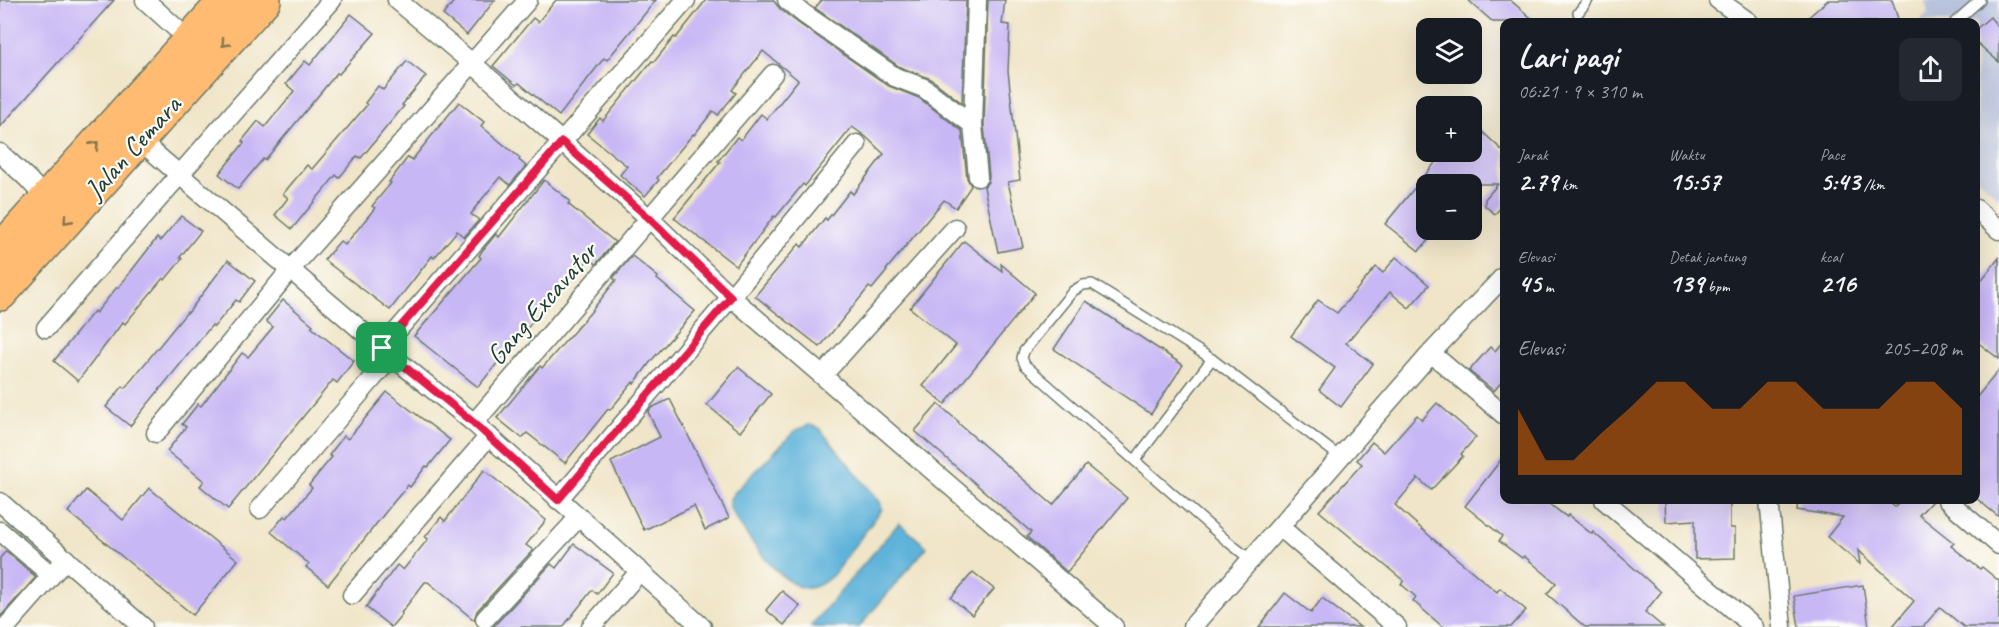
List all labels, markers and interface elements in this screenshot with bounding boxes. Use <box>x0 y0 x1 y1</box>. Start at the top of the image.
map controls <box>1416 18 1482 240</box>
button: layers <box>1416 18 1482 84</box>
text: Lari pagi <box>1518 35 1618 77</box>
one-way arrow <box>221 37 232 47</box>
button: share <box>1899 38 1962 101</box>
text: 06:21 · 9 × 310 m <box>1518 79 1642 104</box>
street label: Jalan Cemara <box>75 87 189 208</box>
button: + <box>1416 96 1482 162</box>
one-way arrow <box>88 141 99 152</box>
text: Jarak <box>1518 145 1548 165</box>
text: Waktu <box>1669 145 1705 165</box>
text: Pace <box>1820 145 1845 165</box>
text: 2.79 <box>1518 165 1558 198</box>
text: 15:57 <box>1669 165 1720 198</box>
text: 5:43 <box>1820 165 1860 198</box>
button: − <box>1416 174 1482 240</box>
text: km <box>1558 175 1577 195</box>
text: /km <box>1860 175 1885 195</box>
one-way arrow <box>63 213 74 223</box>
street label: Gang Excavator <box>478 232 606 372</box>
text: Elevasi <box>1518 247 1555 267</box>
text: Detak jantung <box>1669 247 1746 267</box>
text: kcal <box>1820 247 1841 267</box>
text: 45 <box>1518 267 1541 300</box>
text: 139 <box>1669 267 1704 300</box>
text: 216 <box>1820 267 1856 300</box>
text: m <box>1541 277 1554 297</box>
text: bpm <box>1704 277 1730 297</box>
pin <box>356 322 407 373</box>
icon: arrive <box>365 331 398 364</box>
text: Elevasi <box>1518 336 1564 361</box>
text: 205–208 m <box>1883 336 1962 361</box>

